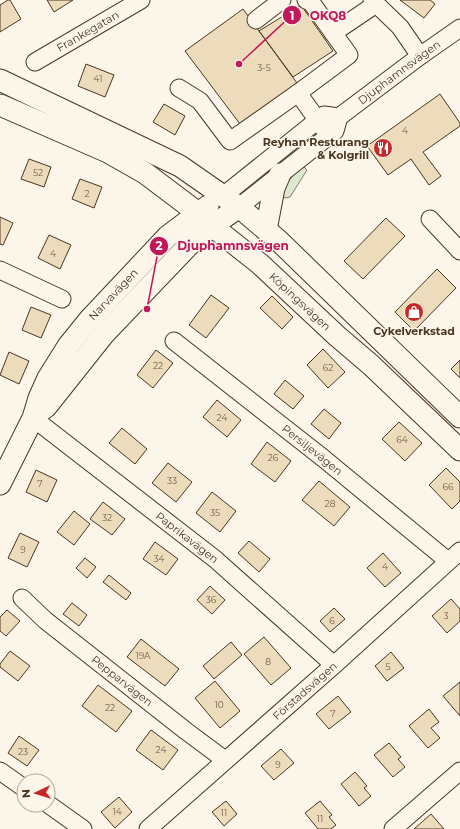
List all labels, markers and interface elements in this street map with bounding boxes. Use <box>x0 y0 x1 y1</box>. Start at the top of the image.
callout: OKQ8 <box>282 3 355 27</box>
street label: Frankegatan <box>54 7 121 55</box>
text: 1 <box>290 8 294 23</box>
text: OKQ8 <box>310 8 346 23</box>
street label: Djuphamnsvägen <box>355 37 443 107</box>
house number: 3-5 <box>257 62 271 73</box>
house number: 41 <box>94 73 102 84</box>
house number: 4 <box>402 125 408 136</box>
place label: Reyhan Resturang & Kolgrill <box>263 135 369 162</box>
restaurant icon: Reyhan Resturang & Kolgrill <box>372 137 394 159</box>
house number: 52 <box>33 167 43 178</box>
house number: 2 <box>84 188 90 199</box>
callout: Djuphamnsvägen <box>149 234 296 258</box>
text: 2 <box>155 238 163 253</box>
text: Djuphamnsvägen <box>177 238 289 253</box>
house number: 4 <box>50 248 56 259</box>
street label: Narvavägen <box>85 265 141 323</box>
street label: Köpingsvägen <box>266 269 334 334</box>
shop icon: Cykelverkstad <box>403 301 425 323</box>
place label: Cykelverkstad <box>373 324 455 338</box>
house number: 22 <box>153 360 163 371</box>
house number: 62 <box>323 362 333 373</box>
house number: 24 <box>217 412 227 423</box>
street label: Persiljevägen <box>279 421 345 478</box>
house number: 64 <box>396 434 408 445</box>
house number: 26 <box>268 452 279 463</box>
house number: 33 <box>167 475 177 486</box>
house number: 7 <box>37 478 43 489</box>
house number: 66 <box>443 481 454 492</box>
house number: 28 <box>325 498 336 509</box>
house number: 35 <box>210 507 220 518</box>
street label: Paprikavägen <box>153 509 221 566</box>
house number: 32 <box>102 512 112 523</box>
house number: 9 <box>20 544 26 555</box>
house number: 34 <box>153 553 165 564</box>
house number: 4 <box>382 561 388 572</box>
house number: 36 <box>206 594 217 605</box>
house number: 3 <box>443 610 449 621</box>
house number: 6 <box>329 615 335 626</box>
house number: 19A <box>135 650 151 661</box>
street label: Pepparvägen <box>89 652 156 709</box>
house number: 8 <box>265 656 271 667</box>
street label: Förstadsvägen <box>270 659 340 723</box>
house number: 5 <box>385 661 391 672</box>
house number: 10 <box>214 699 224 710</box>
house number: 22 <box>105 702 115 713</box>
house number: 7 <box>330 708 336 719</box>
house number: 24 <box>156 744 166 755</box>
house number: 23 <box>18 746 28 757</box>
house number: 9 <box>275 759 281 770</box>
north arrow <box>16 773 56 813</box>
text: N <box>19 789 33 799</box>
house number: 14 <box>112 806 122 817</box>
house number: 11 <box>221 807 227 818</box>
house number: 11 <box>317 813 323 824</box>

